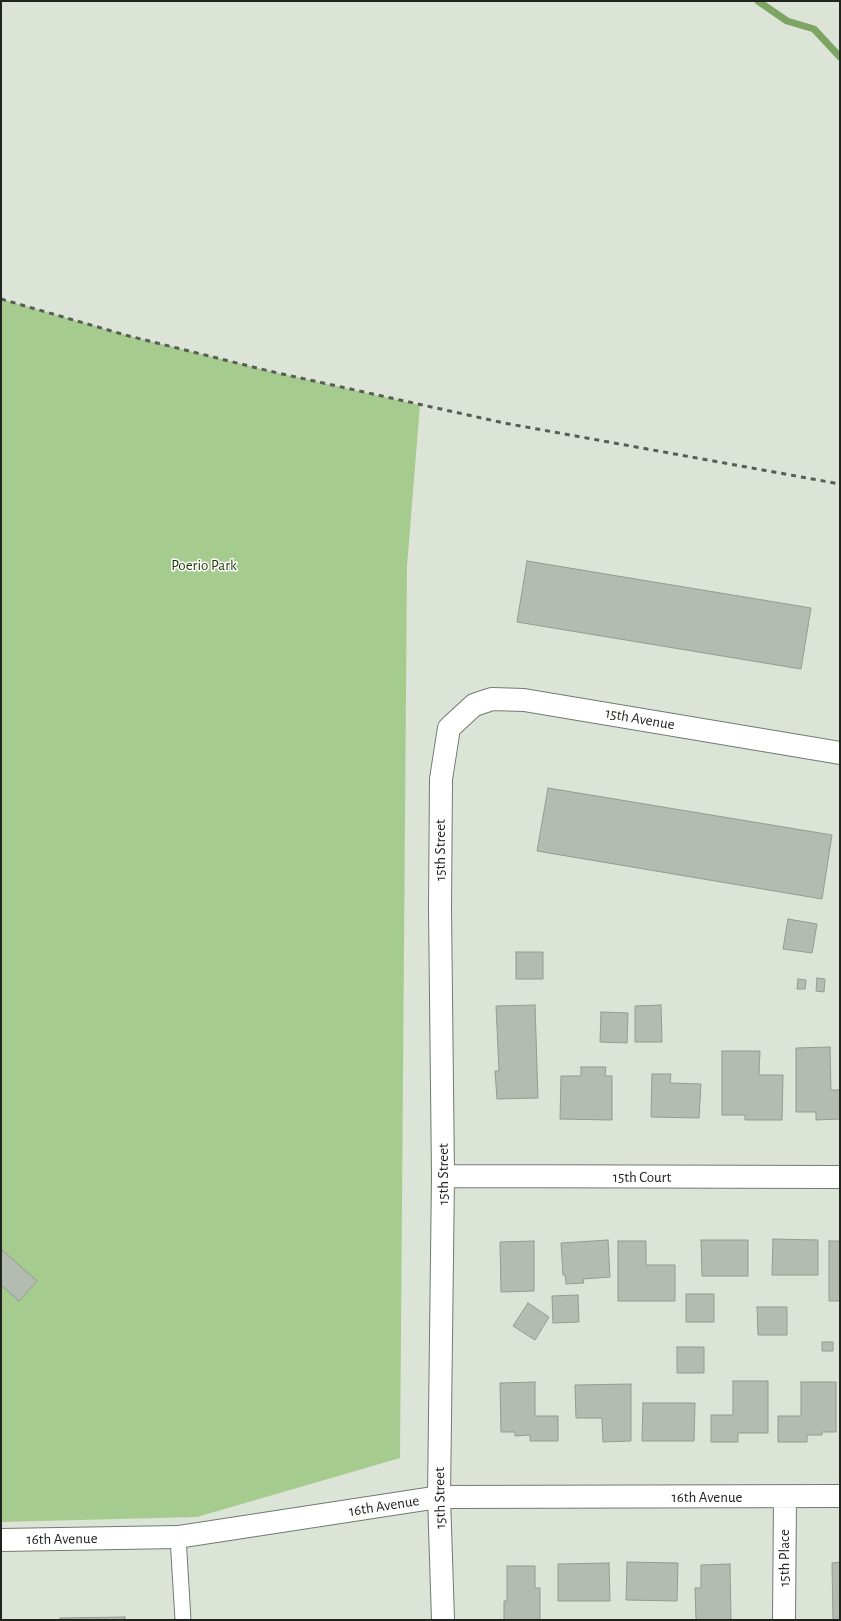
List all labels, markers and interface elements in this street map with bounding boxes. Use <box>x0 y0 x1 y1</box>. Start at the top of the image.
park label: Poerio Park <box>171 556 237 574</box>
street label: 15th Avenue <box>604 704 676 734</box>
street label: 15th Street <box>431 819 449 881</box>
street label: 15th Street <box>434 1143 452 1205</box>
street label: 15th Court <box>613 1168 671 1186</box>
street label: 15th Street <box>430 1467 450 1529</box>
street label: 16th Avenue <box>672 1488 742 1506</box>
street label: 16th Avenue <box>348 1492 420 1520</box>
street label: 16th Avenue <box>26 1529 98 1549</box>
street label: 15th Place <box>775 1529 793 1587</box>

